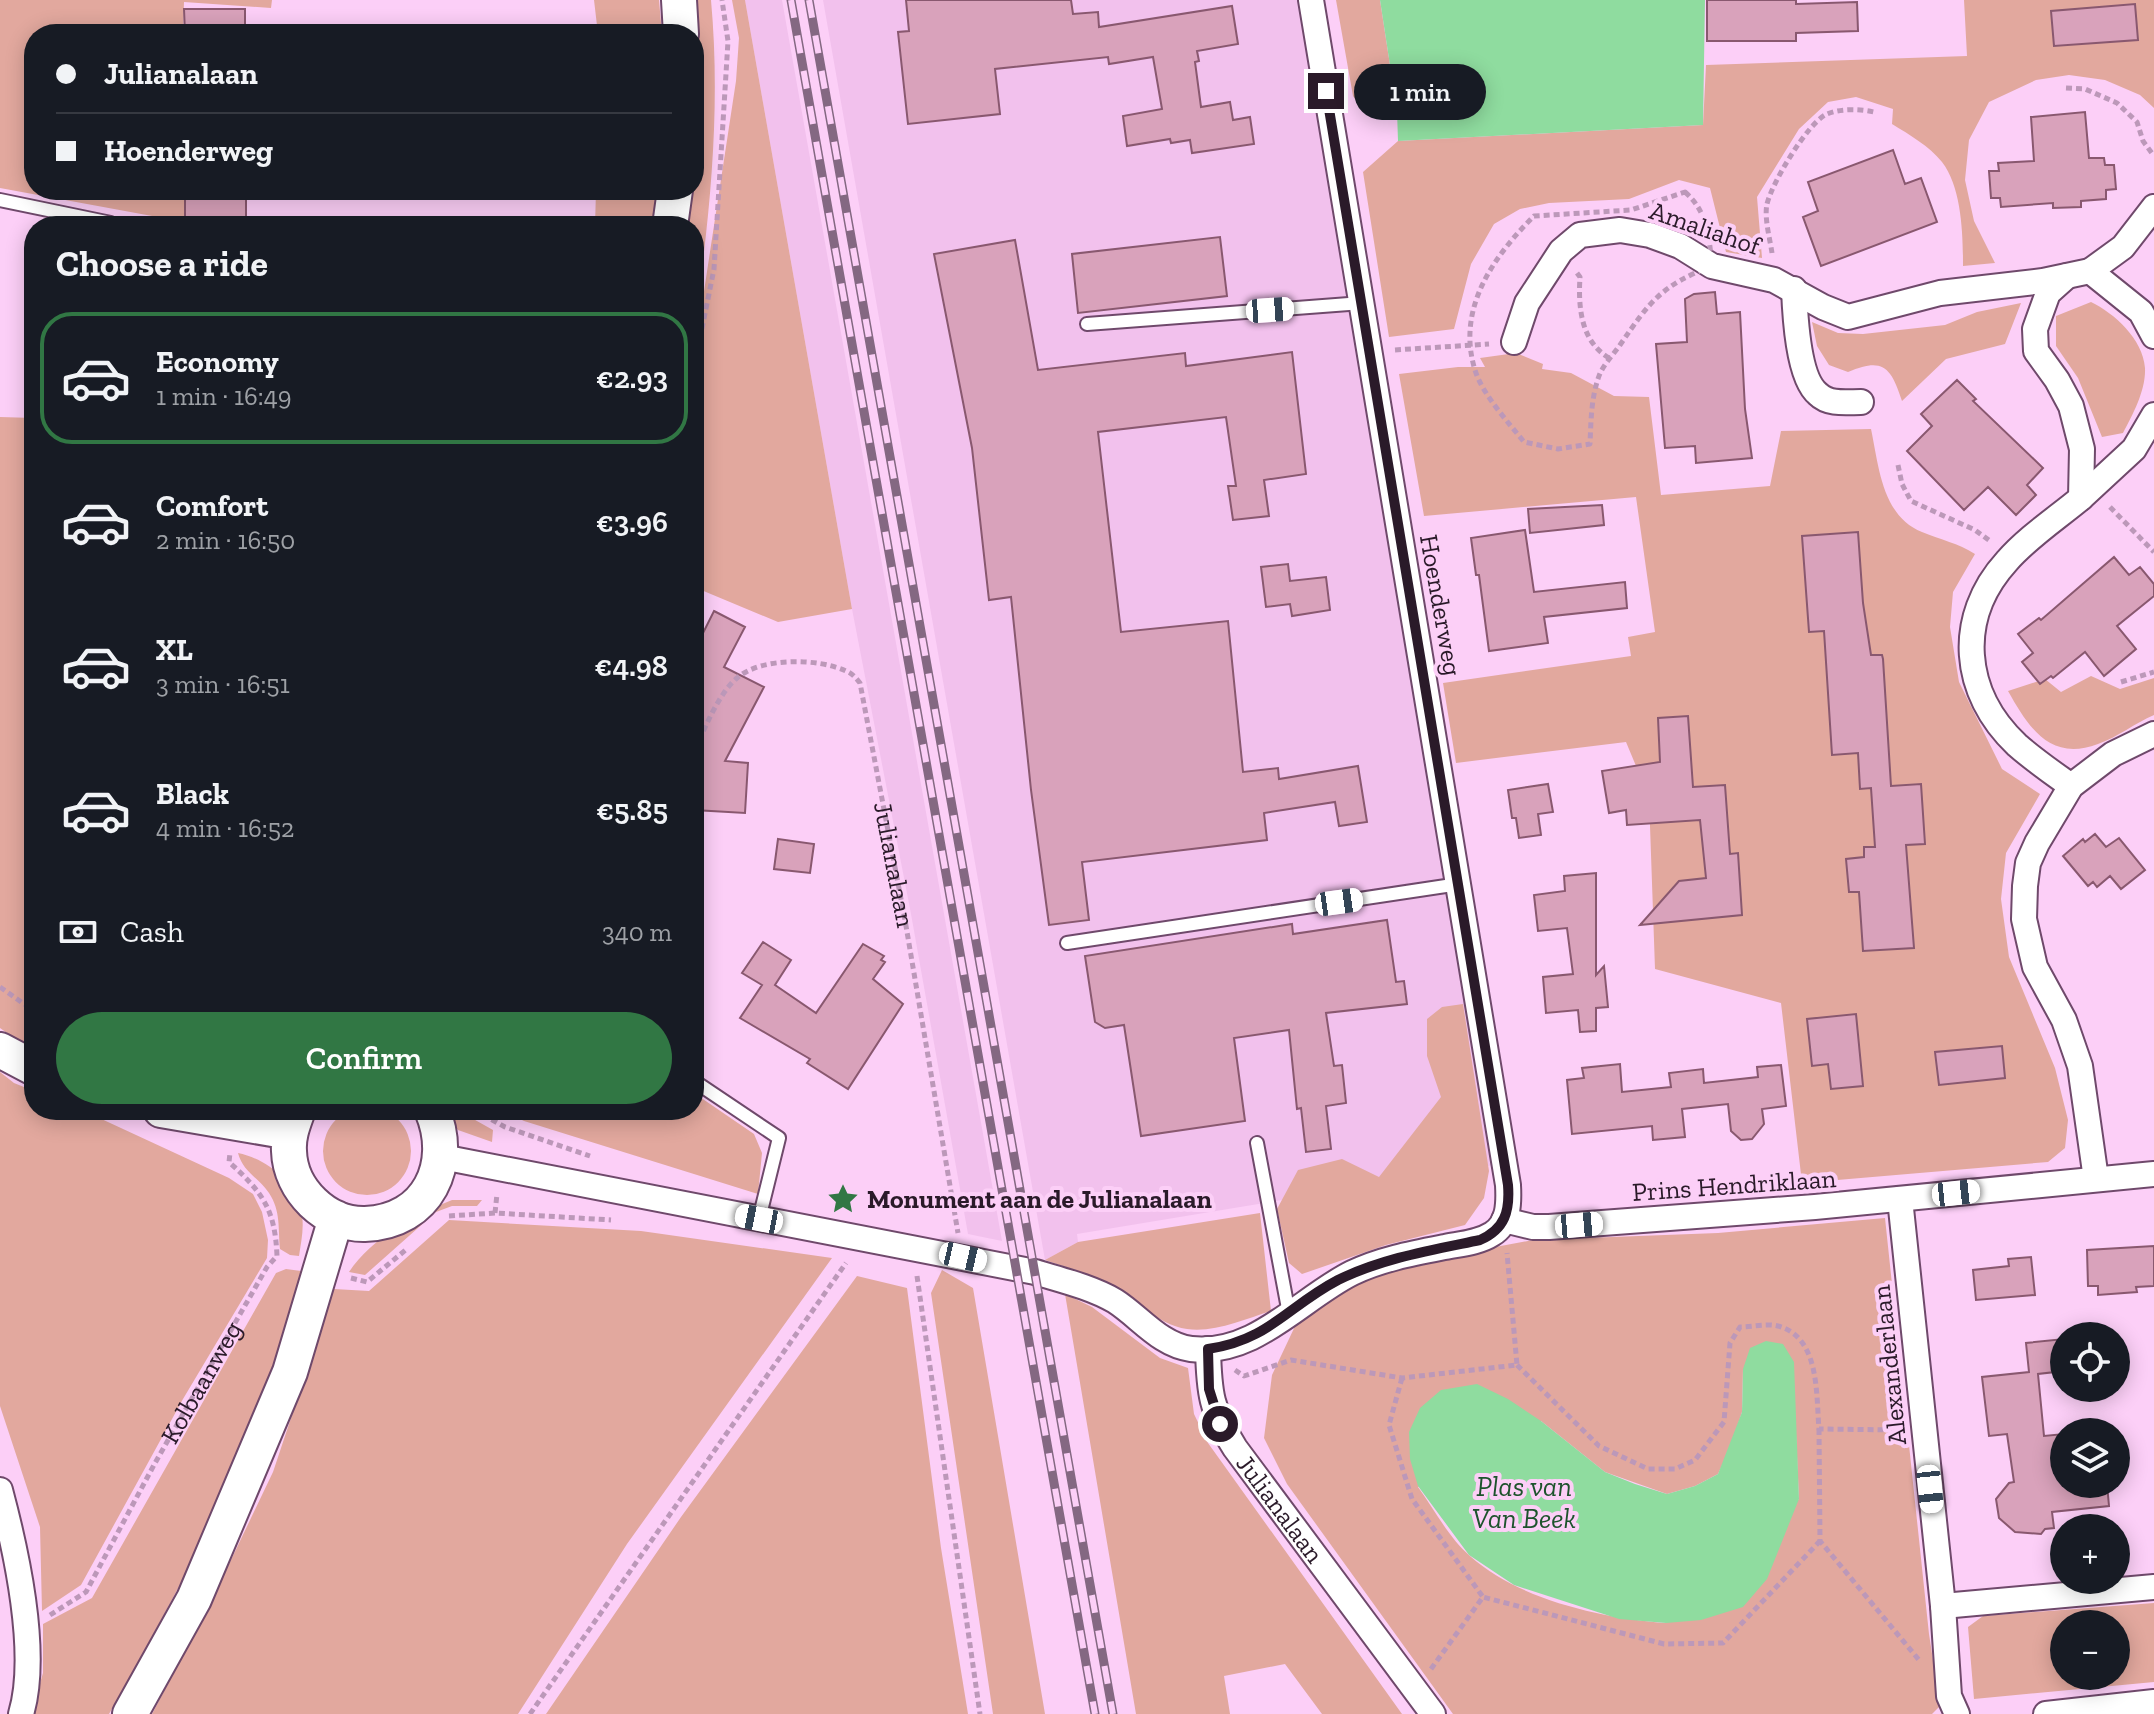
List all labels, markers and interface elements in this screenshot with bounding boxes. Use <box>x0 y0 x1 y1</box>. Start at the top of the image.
text: Julianalaan <box>104 56 258 92</box>
callout: 1 min <box>1354 63 1486 119</box>
route end <box>1308 73 1344 109</box>
text: 1 min <box>1389 76 1451 108</box>
text: Hoenderweg <box>104 133 273 169</box>
street label: Amaliahof <box>1646 194 1766 262</box>
text: Choose a ride <box>56 242 268 285</box>
car <box>1245 296 1295 324</box>
icon: car <box>60 342 132 414</box>
text: Economy <box>156 344 279 380</box>
text: €2.93 <box>596 360 668 396</box>
text: 1 min · 16:49 <box>156 380 292 412</box>
icon: car <box>60 486 132 558</box>
text: Comfort <box>156 488 268 524</box>
text: €3.96 <box>596 504 668 540</box>
text: 2 min · 16:50 <box>156 524 295 556</box>
street label: Hoenderweg <box>1413 532 1469 678</box>
icon: car <box>60 630 132 702</box>
text: XL <box>156 632 193 668</box>
text: €4.98 <box>595 648 668 684</box>
text: 3 min · 16:51 <box>156 668 290 700</box>
icon: car <box>60 774 132 846</box>
text: Black <box>156 776 229 812</box>
text: €5.85 <box>596 792 668 828</box>
street label: Julianalaan <box>867 799 922 930</box>
text: 4 min · 16:52 <box>156 812 294 844</box>
car <box>1314 887 1364 917</box>
icon: cash <box>56 910 100 954</box>
text: Cash <box>120 914 184 950</box>
text: 340 m <box>602 916 672 948</box>
button: Confirm <box>56 1012 672 1104</box>
street label: Prins Hendriklaan <box>1631 1162 1837 1208</box>
car <box>1931 1179 1981 1207</box>
place icon: Monument aan de Julianalaan <box>826 1182 860 1216</box>
place label: Monument aan de Julianalaan <box>867 1183 1212 1215</box>
car <box>733 1203 785 1235</box>
car <box>1554 1211 1604 1239</box>
car <box>937 1240 989 1274</box>
street label: Alexanderlaan <box>1865 1283 1913 1447</box>
street label: Kolbaanweg <box>154 1315 249 1449</box>
map controls <box>2050 1322 2130 1690</box>
button: locate <box>2050 1322 2130 1402</box>
route start <box>1202 1406 1238 1442</box>
button: layers <box>2050 1418 2130 1498</box>
street label: Julianalaan <box>1229 1448 1331 1569</box>
car <box>1916 1464 1944 1514</box>
water label: Plas van Van Beek <box>1472 1470 1576 1535</box>
button: + <box>2050 1514 2130 1594</box>
button: − <box>2050 1610 2130 1690</box>

